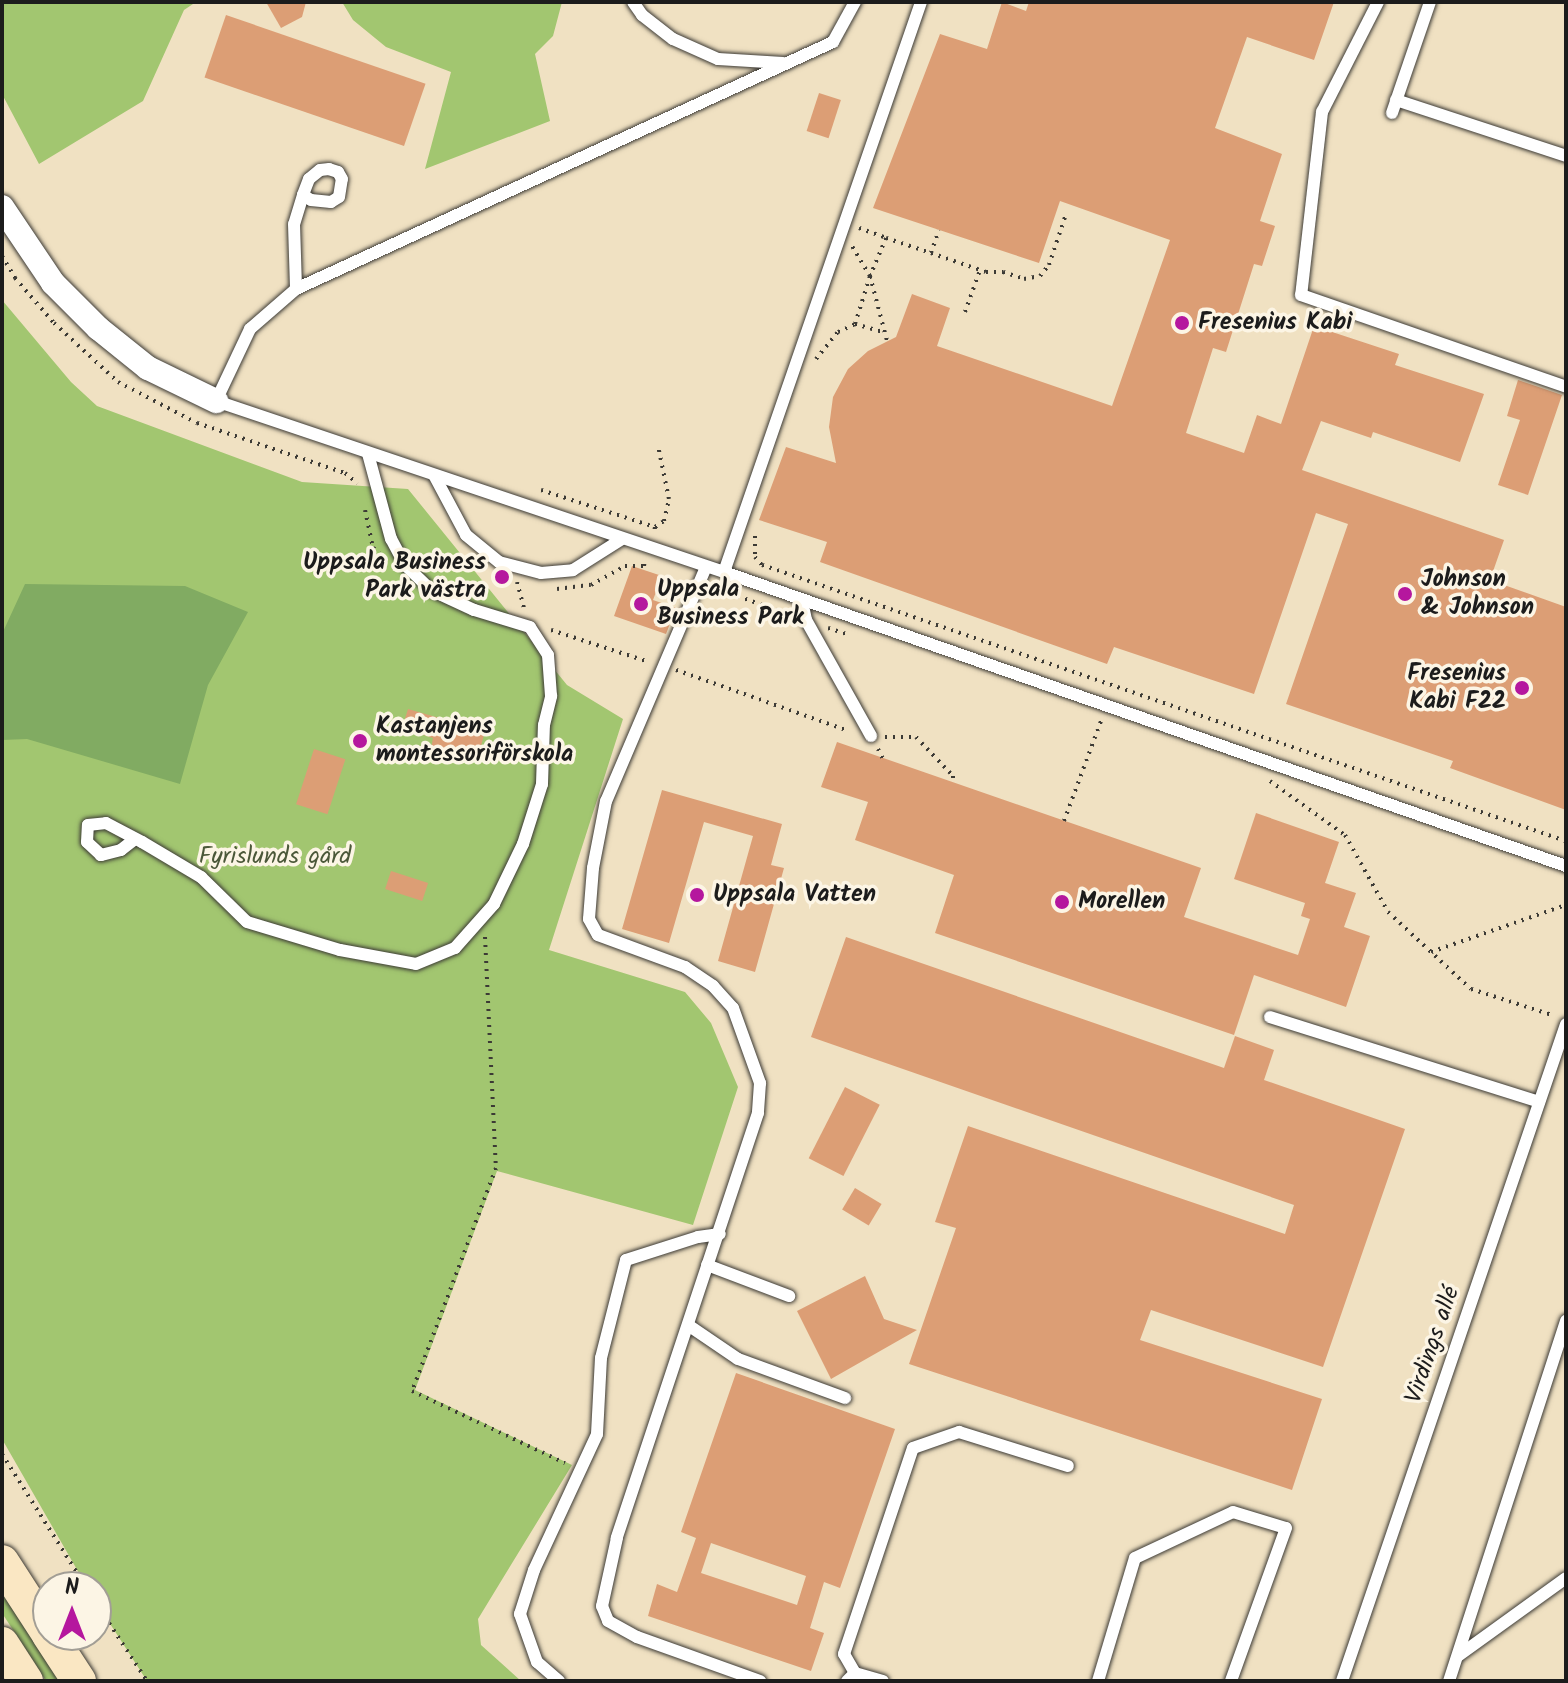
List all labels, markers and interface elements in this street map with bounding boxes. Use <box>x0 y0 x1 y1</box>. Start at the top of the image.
place label: Fresenius Kabi <box>1198 309 1353 337</box>
marker: Fresenius Kabi <box>1173 314 1191 332</box>
place label: Uppsala Business Park västra <box>303 549 486 605</box>
place label: Johnson & Johnson <box>1421 566 1534 622</box>
marker: Uppsala Business Park västra <box>493 568 511 586</box>
place label: Uppsala Business Park <box>657 576 804 632</box>
marker: Johnson & Johnson <box>1396 585 1414 603</box>
marker: Uppsala Business Park <box>632 595 650 613</box>
place label: Fresenius Kabi F22 <box>1407 660 1506 716</box>
marker: Fresenius Kabi F22 <box>1513 679 1531 697</box>
place label: Kastanjens montessoriförskola <box>376 713 573 769</box>
marker: Kastanjens montessoriförskola <box>351 732 369 750</box>
park label: Fyrislunds gård <box>199 843 351 871</box>
place label: Uppsala Vatten <box>713 881 876 909</box>
marker: Uppsala Vatten <box>688 886 706 904</box>
place label: Morellen <box>1078 888 1165 916</box>
marker: Morellen <box>1053 893 1071 911</box>
street label: Virdings allé <box>1400 1283 1466 1407</box>
north arrow <box>32 1571 112 1651</box>
text: N <box>65 1571 79 1606</box>

